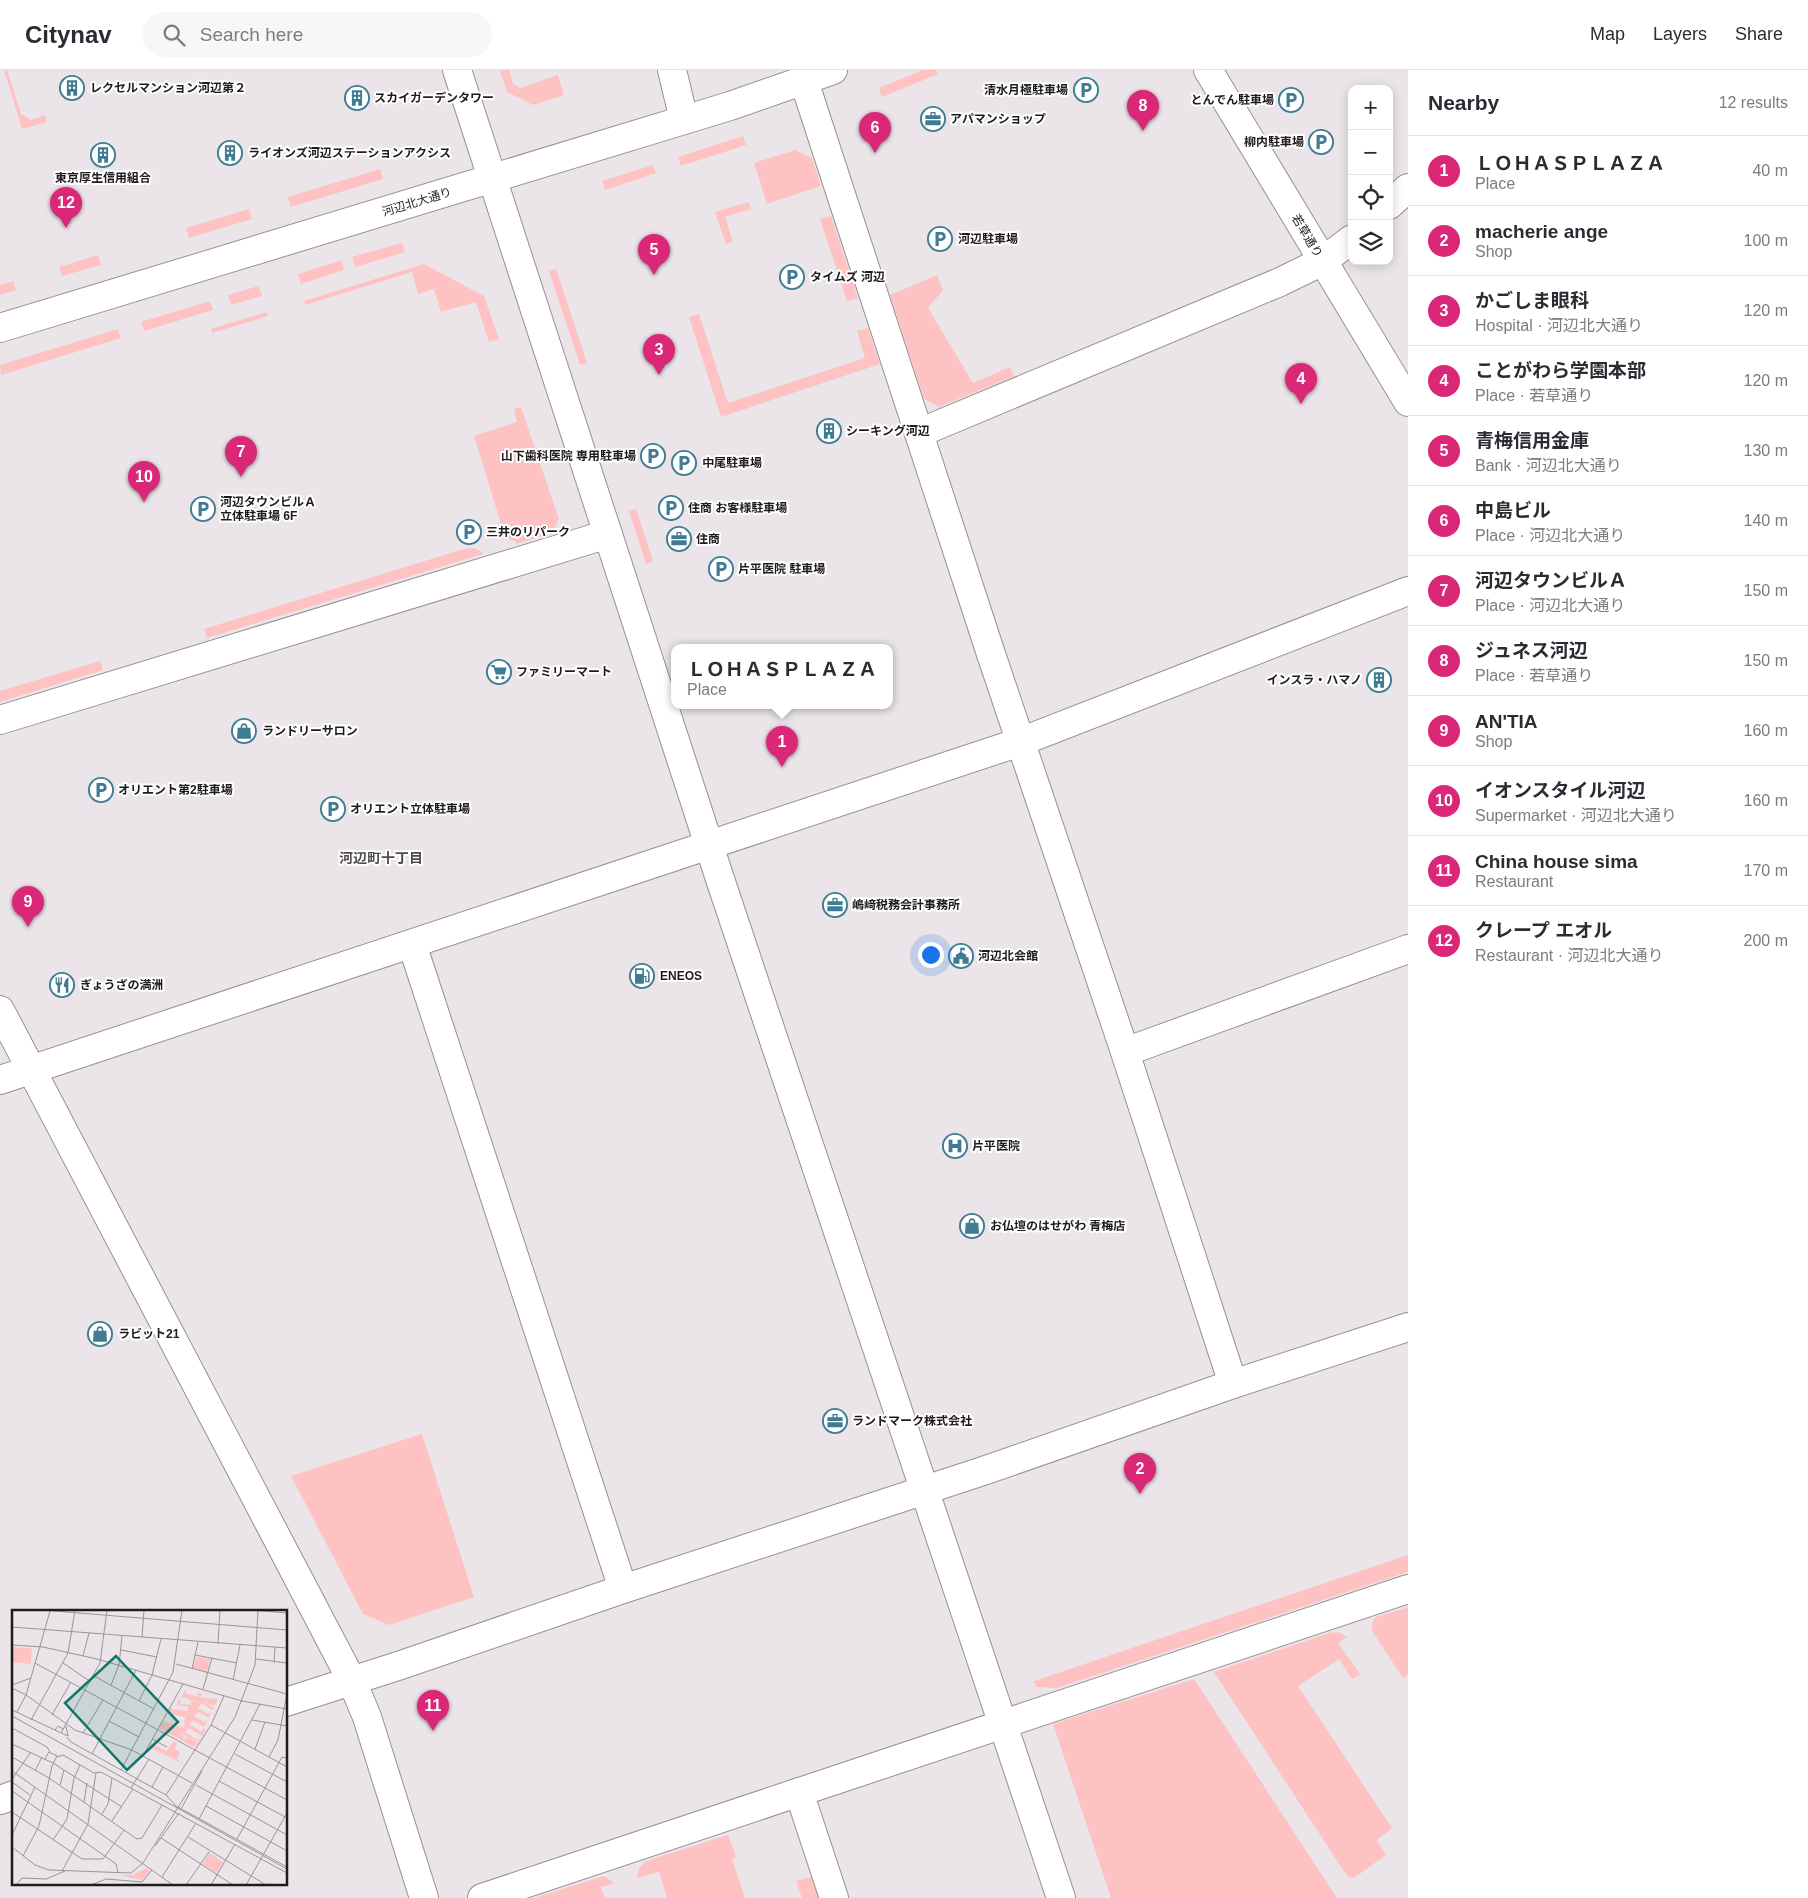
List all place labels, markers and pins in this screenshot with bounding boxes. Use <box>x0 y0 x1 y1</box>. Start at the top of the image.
building icon: レクセルマンション河辺第２ <box>59 75 85 101</box>
parking icon: 清水月極駐車場 <box>1073 77 1099 103</box>
place label: レクセルマンション河辺第２ <box>90 81 246 95</box>
place label: 清水月極駐車場 <box>984 83 1068 97</box>
building icon: スカイガーデンタワー <box>344 85 370 111</box>
parking icon: とんでん駐車場 <box>1278 87 1304 113</box>
pin: 8 <box>1127 90 1159 131</box>
place label: スカイガーデンタワー <box>374 91 494 105</box>
place label: とんでん駐車場 <box>1191 93 1274 107</box>
office icon: アパマンショップ <box>920 106 946 132</box>
pin: 6 <box>859 112 891 153</box>
place label: アパマンショップ <box>950 112 1046 126</box>
parking icon: 柳内駐車場 <box>1308 129 1334 155</box>
place label: 柳内駐車場 <box>1244 135 1304 149</box>
building icon: ライオンズ河辺ステーションアクシス <box>217 140 243 166</box>
building icon: 東京厚生信用組合 <box>90 142 116 168</box>
place label: ライオンズ河辺ステーションアクシス <box>248 146 451 160</box>
place label: 東京厚生信用組合 <box>55 171 151 185</box>
pin: 12 <box>50 187 82 228</box>
parking icon: 河辺駐車場 <box>927 226 953 252</box>
place label: 河辺駐車場 <box>958 232 1018 246</box>
pin: 5 <box>638 234 670 275</box>
parking icon: タイムズ 河辺 <box>779 264 805 290</box>
place label: タイムズ 河辺 <box>810 270 885 284</box>
pin: 3 <box>643 334 675 375</box>
pin: 4 <box>1285 363 1317 404</box>
building icon: シーキング河辺 <box>816 418 842 444</box>
place label: シーキング河辺 <box>846 424 930 438</box>
pin: 7 <box>225 436 257 477</box>
parking icon: 山下歯科医院 専用駐車場 <box>640 443 666 469</box>
place label: 山下歯科医院 専用駐車場 <box>501 449 636 463</box>
parking icon: 中尾駐車場 <box>671 450 697 476</box>
place label: 中尾駐車場 <box>702 456 762 470</box>
pin: 10 <box>128 461 160 502</box>
place label: 河辺タウンビルＡ 立体駐車場 6F <box>220 495 316 523</box>
parking icon: 住商 お客様駐車場 <box>658 495 684 521</box>
parking icon: 河辺タウンビルＡ 立体駐車場 6F <box>190 496 216 522</box>
place label: 住商 お客様駐車場 <box>688 501 787 515</box>
parking icon: 三井のリパーク <box>456 519 482 545</box>
place label: 三井のリパーク <box>486 525 570 539</box>
office icon: 住商 <box>666 526 692 552</box>
place label: 住商 <box>696 532 720 546</box>
parking icon: 片平医院 駐車場 <box>708 556 734 582</box>
place label: 片平医院 駐車場 <box>738 562 825 576</box>
supermarket icon: ファミリーマート <box>486 659 512 685</box>
place label: ファミリーマート <box>516 665 612 679</box>
building icon: インスラ・ハマノ <box>1366 667 1392 693</box>
place label: インスラ・ハマノ <box>1267 673 1362 687</box>
shop icon: ランドリーサロン <box>231 718 257 744</box>
place label: ランドリーサロン <box>262 724 358 738</box>
pin: 1 <box>766 726 798 767</box>
parking icon: オリエント第2駐車場 <box>88 777 114 803</box>
place label: オリエント第2駐車場 <box>118 783 233 797</box>
parking icon: オリエント立体駐車場 <box>320 796 346 822</box>
place label: オリエント立体駐車場 <box>350 802 470 816</box>
pin: 9 <box>12 886 44 927</box>
office icon: 嶋﨑税務会計事務所 <box>822 892 848 918</box>
place label: 嶋﨑税務会計事務所 <box>852 898 960 912</box>
public building icon: 河辺北会館 <box>948 943 974 969</box>
place label: 河辺北会館 <box>978 949 1038 963</box>
fuel station icon: ENEOS <box>629 963 655 989</box>
place label: ENEOS <box>660 969 702 983</box>
restaurant icon: ぎょうざの満洲 <box>49 972 75 998</box>
place label: ぎょうざの満洲 <box>80 978 163 992</box>
hospital icon: 片平医院 <box>942 1133 968 1159</box>
place label: 片平医院 <box>972 1139 1020 1153</box>
shop icon: お仏壇のはせがわ 青梅店 <box>959 1213 985 1239</box>
place label: お仏壇のはせがわ 青梅店 <box>990 1219 1125 1233</box>
shop icon: ラビット21 <box>87 1321 113 1347</box>
place label: ラビット21 <box>118 1327 180 1341</box>
office icon: ランドマーク株式会社 <box>822 1408 848 1434</box>
place label: ランドマーク株式会社 <box>852 1414 972 1428</box>
pin: 2 <box>1124 1453 1156 1494</box>
pin: 11 <box>417 1690 449 1731</box>

